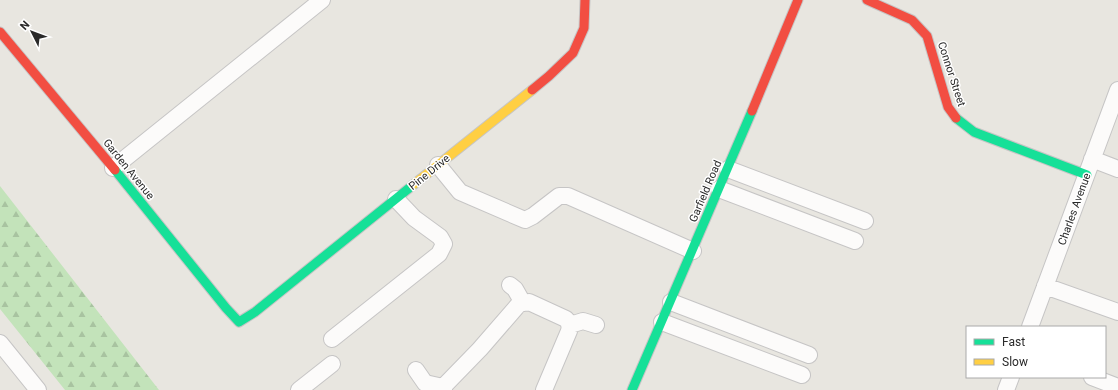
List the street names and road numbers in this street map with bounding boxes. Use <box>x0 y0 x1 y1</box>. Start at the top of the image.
street label: Connor Street <box>935 40 968 109</box>
street label: Garden Avenue <box>100 137 157 202</box>
street label: Pine Drive <box>406 152 453 193</box>
street label: Garfield Road <box>687 158 724 224</box>
street label: Charles Avenue <box>1055 171 1094 247</box>

